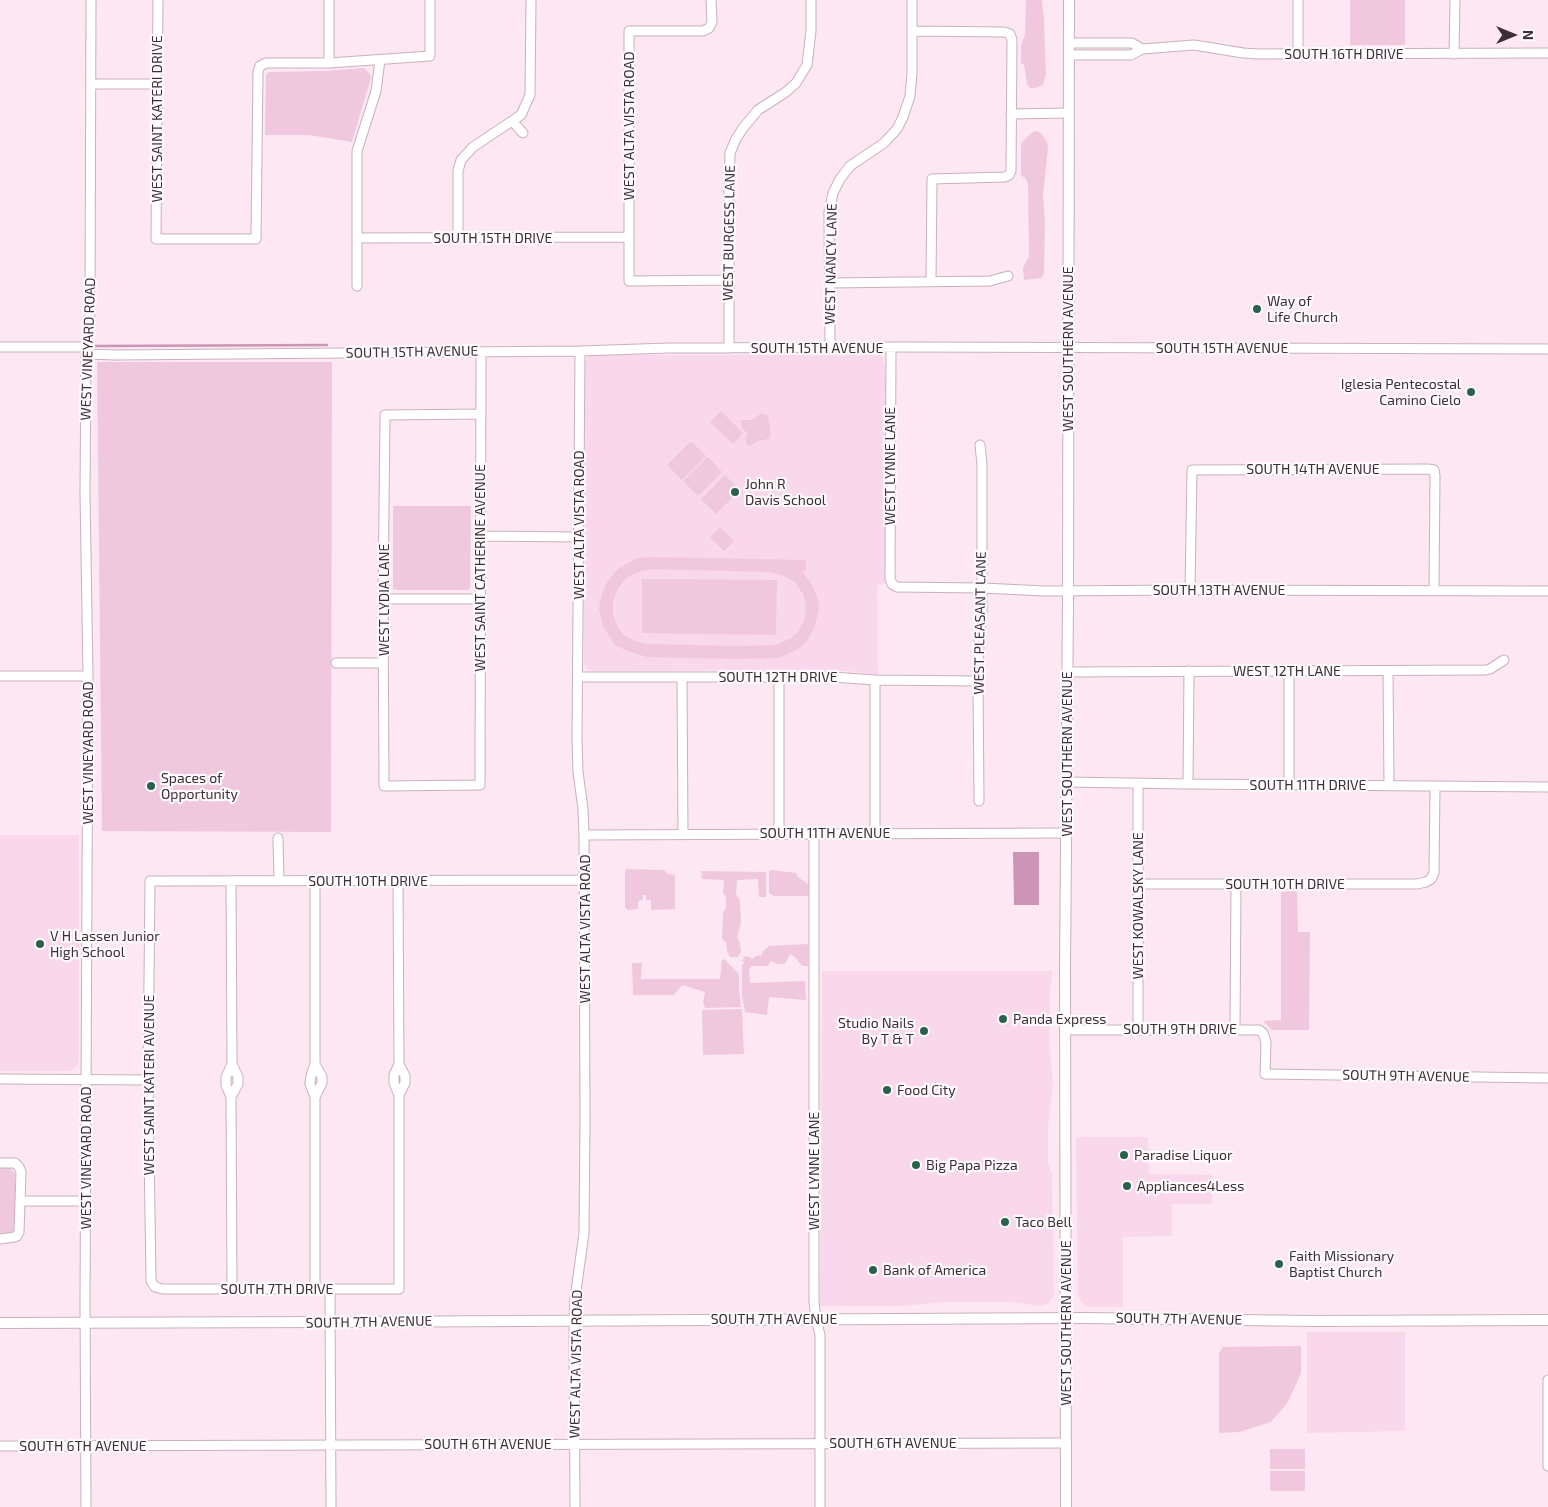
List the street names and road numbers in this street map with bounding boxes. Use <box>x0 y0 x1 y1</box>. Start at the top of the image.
street label: WEST SAINT KATERI DRIVE <box>149 35 165 203</box>
street label: SOUTH 16TH DRIVE <box>1284 46 1404 62</box>
street label: WEST ALTA VISTA ROAD <box>621 52 637 200</box>
street label: WEST BURGESS LANE <box>719 165 739 301</box>
street label: WEST NANCY LANE <box>822 203 840 325</box>
street label: SOUTH 15TH DRIVE <box>434 230 552 246</box>
street label: WEST SOUTHERN AVENUE <box>1060 266 1076 432</box>
street label: WEST VINEYARD ROAD <box>77 277 99 421</box>
street label: SOUTH 15TH AVENUE <box>751 340 883 356</box>
street label: SOUTH 15TH AVENUE <box>1156 340 1288 356</box>
street label: SOUTH 15TH AVENUE <box>346 342 478 362</box>
street label: WEST LYNNE LANE <box>882 407 898 525</box>
street label: WEST ALTA VISTA ROAD <box>571 451 587 599</box>
street label: SOUTH 14TH AVENUE <box>1246 461 1380 477</box>
street label: WEST SAINT CATHERINE AVENUE <box>472 464 488 672</box>
street label: WEST LYDIA LANE <box>376 544 392 656</box>
street label: WEST PLEASANT LANE <box>970 551 990 695</box>
street label: SOUTH 13TH AVENUE <box>1153 582 1285 598</box>
street label: WEST 12TH LANE <box>1233 663 1341 679</box>
street label: SOUTH 12TH DRIVE <box>718 669 838 685</box>
street label: WEST SOUTHERN AVENUE <box>1059 671 1075 837</box>
street label: WEST VINEYARD ROAD <box>80 681 96 825</box>
street label: SOUTH 11TH DRIVE <box>1250 777 1366 793</box>
street label: SOUTH 11TH AVENUE <box>760 825 890 841</box>
street label: WEST KOWALSKY LANE <box>1130 832 1146 980</box>
street label: WEST ALTA VISTA ROAD <box>577 855 593 1003</box>
street label: SOUTH 10TH DRIVE <box>308 873 428 889</box>
street label: SOUTH 10TH DRIVE <box>1225 876 1345 892</box>
street label: WEST SAINT KATERI AVENUE <box>141 995 157 1175</box>
street label: SOUTH 9TH DRIVE <box>1123 1021 1237 1037</box>
street label: SOUTH 9TH AVENUE <box>1342 1066 1470 1086</box>
street label: WEST VINEYARD ROAD <box>78 1086 94 1230</box>
street label: WEST LYNNE LANE <box>806 1112 822 1230</box>
street label: WEST SOUTHERN AVENUE <box>1058 1240 1074 1406</box>
street label: SOUTH 7TH DRIVE <box>221 1281 333 1297</box>
street label: WEST ALTA VISTA ROAD <box>566 1289 586 1439</box>
street label: SOUTH 7TH AVENUE <box>1116 1309 1242 1329</box>
street label: SOUTH 7TH AVENUE <box>711 1311 837 1327</box>
street label: SOUTH 7TH AVENUE <box>306 1312 432 1332</box>
street label: SOUTH 6TH AVENUE <box>829 1435 957 1451</box>
street label: SOUTH 6TH AVENUE <box>424 1436 552 1452</box>
street label: SOUTH 6TH AVENUE <box>19 1438 147 1454</box>

